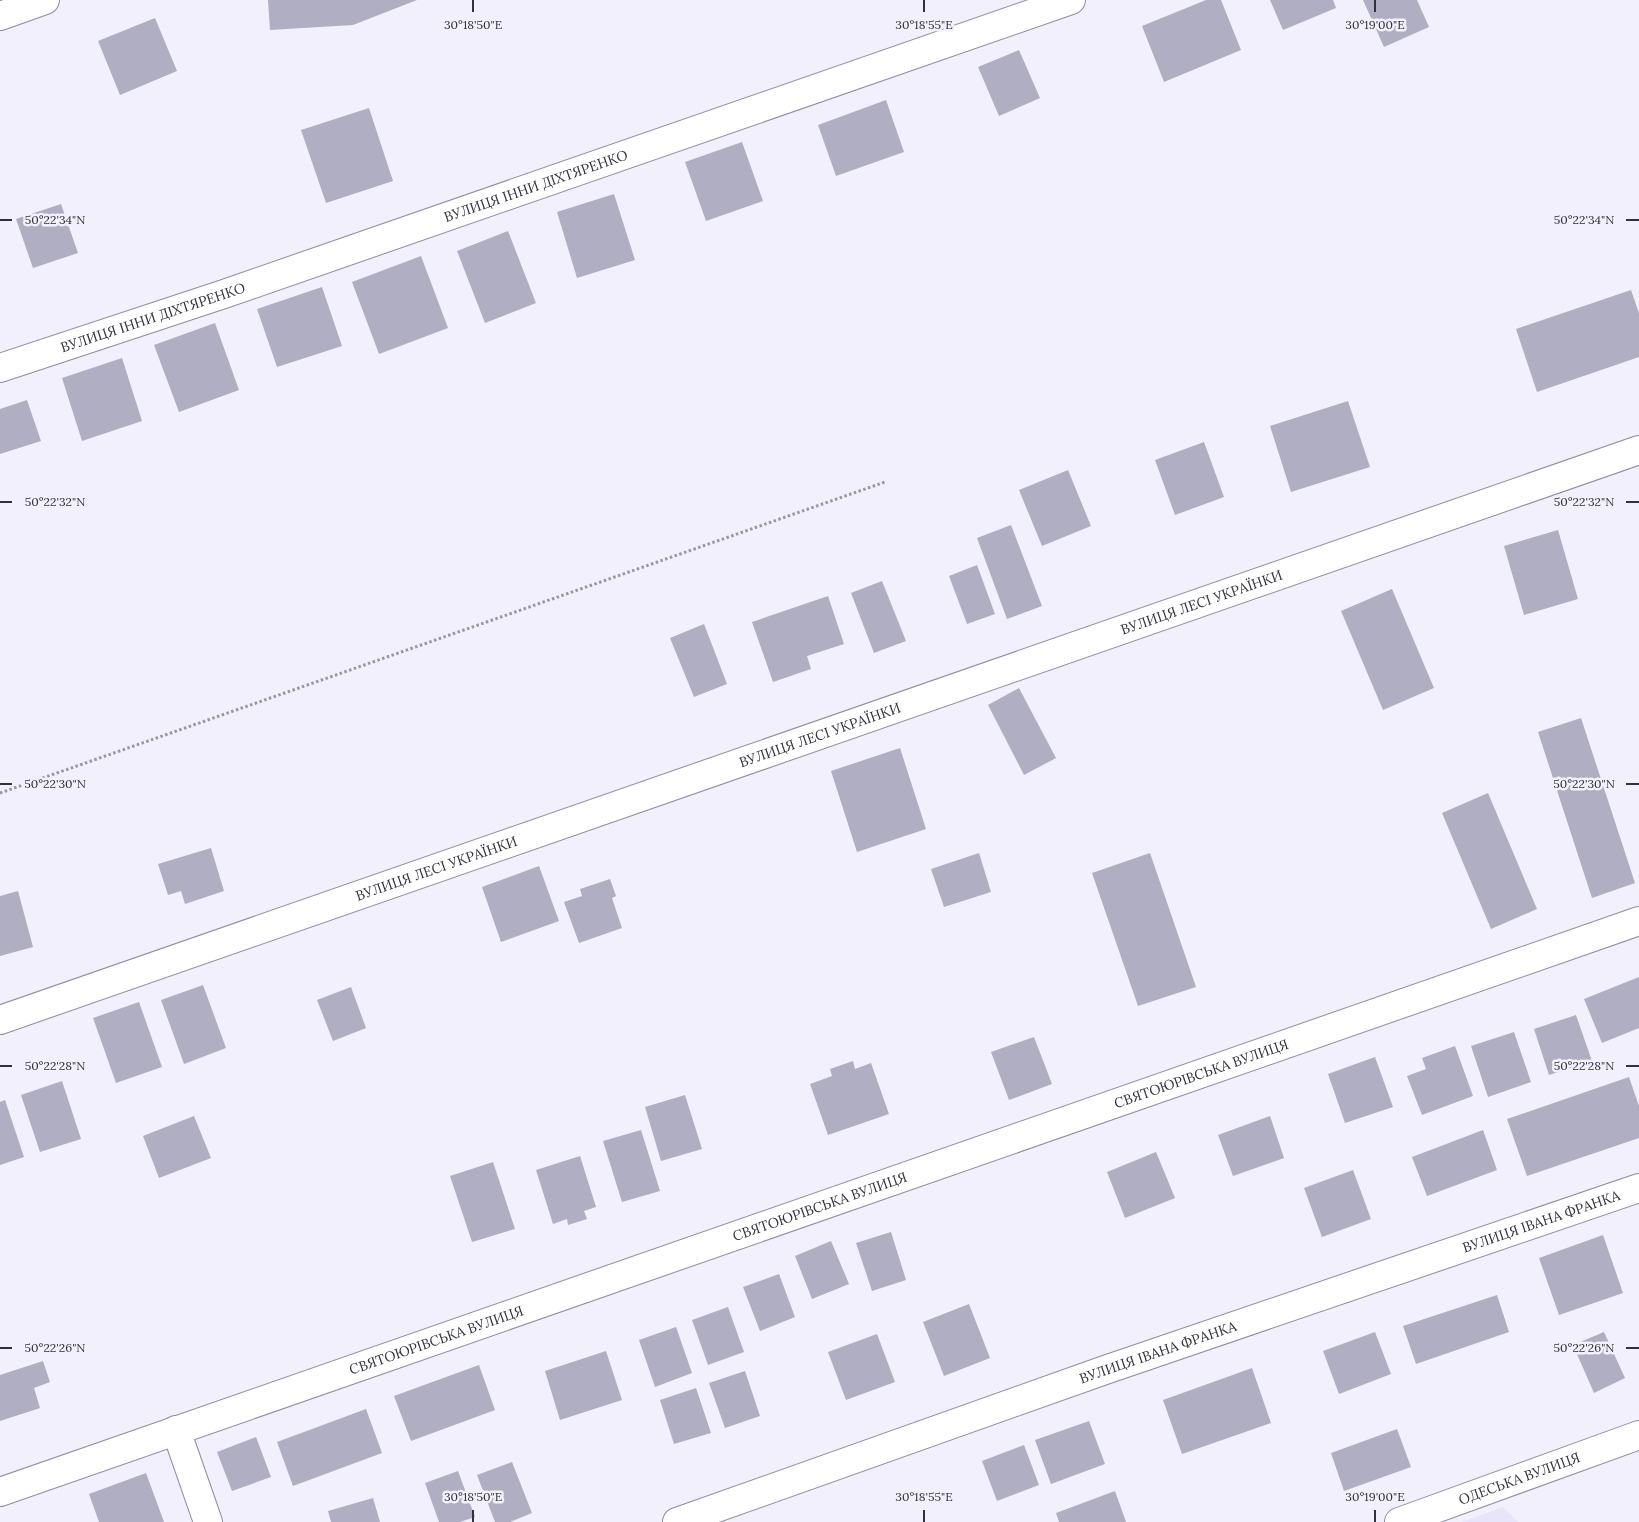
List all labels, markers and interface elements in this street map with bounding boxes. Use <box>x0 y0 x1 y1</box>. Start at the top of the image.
text: 30°18'50"E <box>444 17 502 32</box>
text: 30°18'55"E <box>895 17 953 32</box>
text: 30°19'00"E <box>1345 17 1405 32</box>
street label: ВУЛИЦЯ ІННИ ДІХТЯРЕНКО <box>442 146 630 226</box>
text: 50°22'34"N <box>25 212 85 227</box>
text: 50°22'34"N <box>1554 212 1614 227</box>
street label: ВУЛИЦЯ ІННИ ДІХТЯРЕНКО <box>58 278 248 356</box>
text: 50°22'32"N <box>25 494 85 509</box>
text: 50°22'32"N <box>1554 494 1614 509</box>
street label: ВУЛИЦЯ ЛЕСІ УКРАЇНКИ <box>1118 566 1285 639</box>
street label: ВУЛИЦЯ ЛЕСІ УКРАЇНКИ <box>737 698 903 771</box>
text: 50°22'30"N <box>24 776 86 791</box>
text: 50°22'30"N <box>1553 776 1615 791</box>
street label: ВУЛИЦЯ ЛЕСІ УКРАЇНКИ <box>353 832 520 905</box>
street label: СВЯТОЮРІВСЬКА ВУЛИЦЯ <box>1112 1035 1291 1112</box>
text: 50°22'28"N <box>25 1058 85 1073</box>
text: 50°22'28"N <box>1554 1058 1614 1073</box>
street label: СВЯТОЮРІВСЬКА ВУЛИЦЯ <box>730 1168 909 1245</box>
street label: ВУЛИЦЯ ІВАНА ФРАНКА <box>1460 1186 1622 1257</box>
street label: СВЯТОЮРІВСЬКА ВУЛИЦЯ <box>347 1301 526 1379</box>
street label: ВУЛИЦЯ ІВАНА ФРАНКА <box>1077 1317 1239 1387</box>
text: 50°22'26"N <box>25 1340 85 1355</box>
text: 50°22'26"N <box>1554 1340 1614 1355</box>
street label: ОДЕСЬКА ВУЛИЦЯ <box>1456 1448 1583 1509</box>
text: 30°18'50"E <box>444 1489 502 1504</box>
text: 30°18'55"E <box>895 1489 953 1504</box>
text: 30°19'00"E <box>1345 1489 1405 1504</box>

